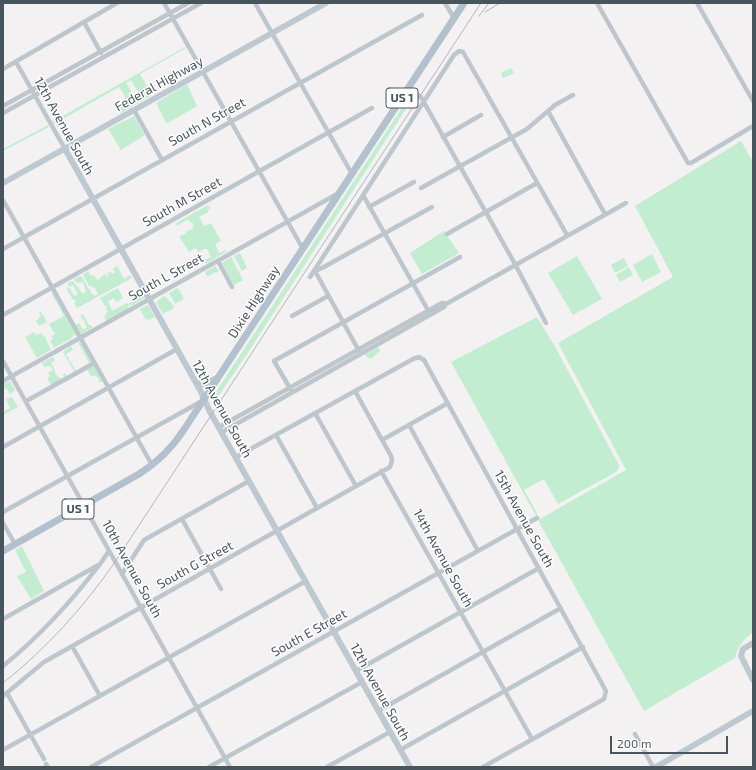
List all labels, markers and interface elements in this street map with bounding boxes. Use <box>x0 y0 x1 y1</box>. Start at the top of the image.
street label: Federal Highway <box>112 53 206 115</box>
street label: 12th Avenue South <box>31 75 97 177</box>
road number: US 1 <box>386 88 418 108</box>
street label: South N Street <box>166 94 248 150</box>
street label: South M Street <box>140 174 224 230</box>
street label: South L Street <box>126 250 206 304</box>
street label: Dixie Highway <box>225 263 283 341</box>
street label: 12th Avenue South <box>189 358 255 460</box>
street label: 15th Avenue South <box>491 468 557 570</box>
road number: US 1 <box>62 499 94 519</box>
street label: 14th Avenue South <box>410 506 476 610</box>
street label: 10th Avenue South <box>99 517 165 621</box>
street label: South G Street <box>154 538 236 592</box>
street label: South E Street <box>269 606 349 660</box>
street label: 12th Avenue South <box>347 641 413 743</box>
scale bar <box>612 728 730 754</box>
text: 200 m <box>617 736 651 750</box>

